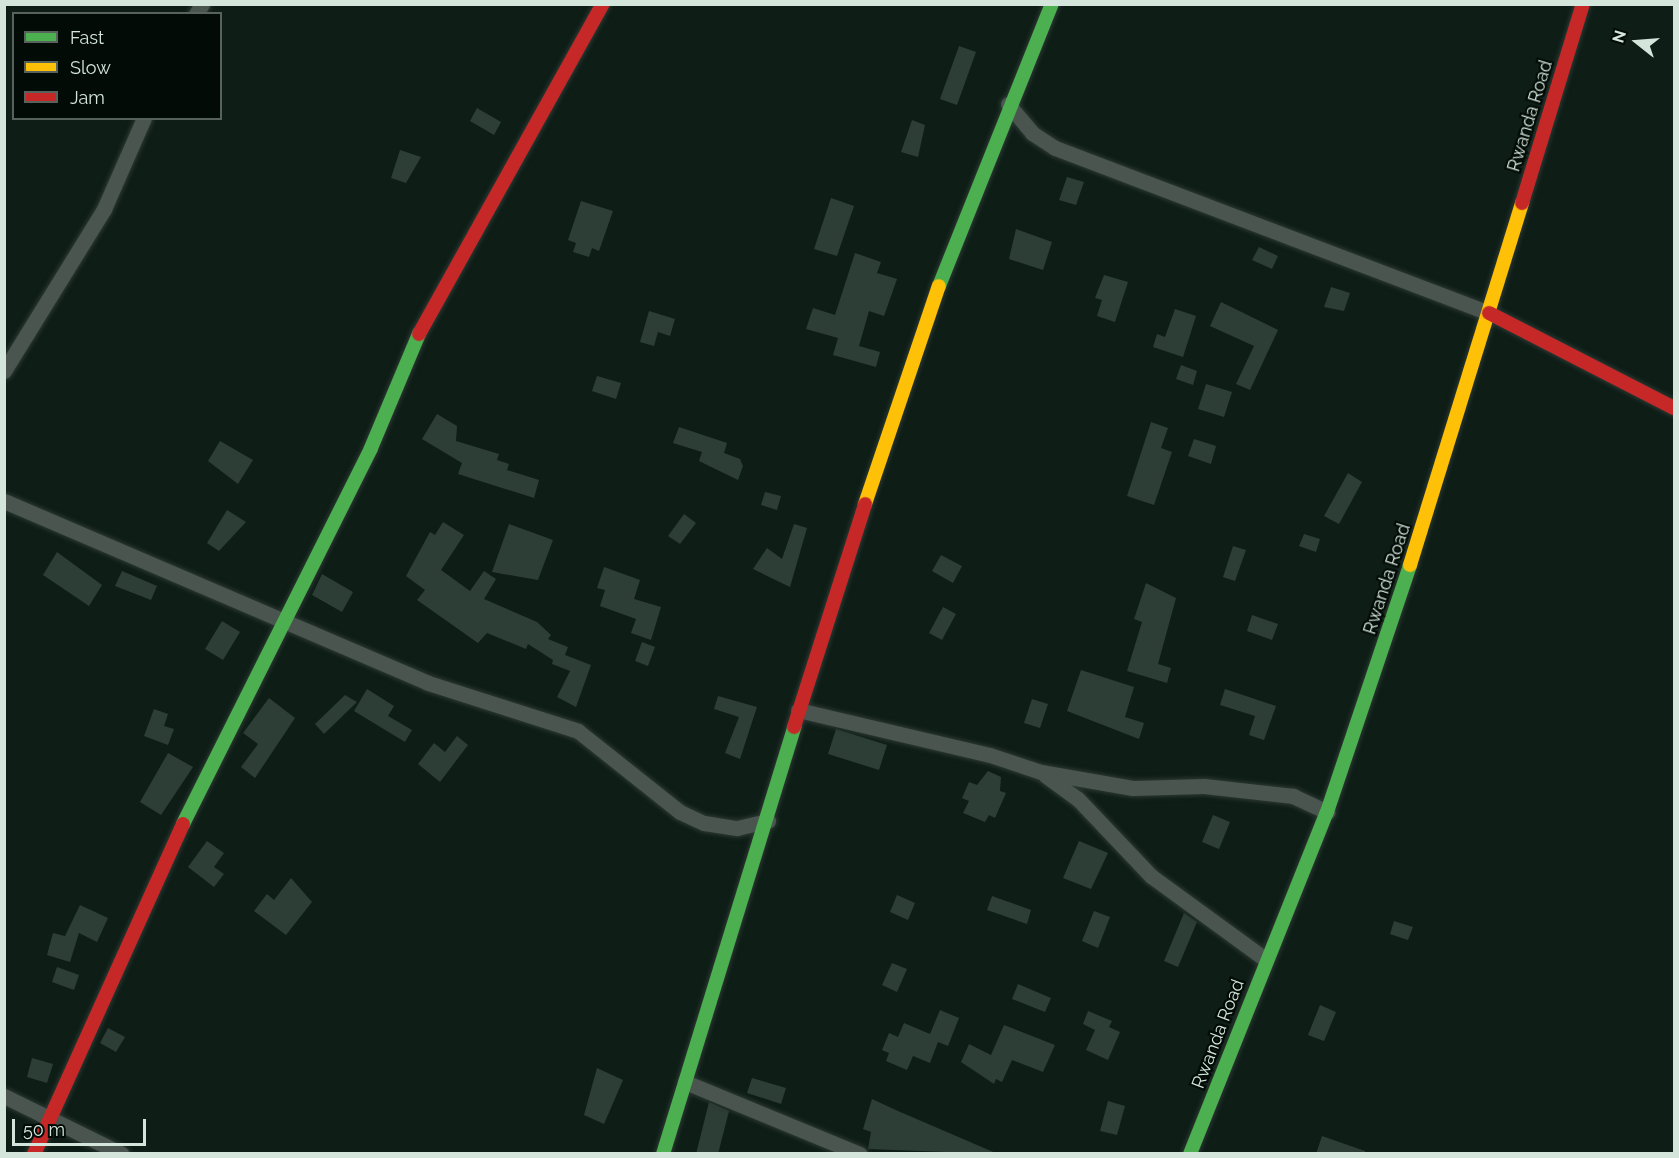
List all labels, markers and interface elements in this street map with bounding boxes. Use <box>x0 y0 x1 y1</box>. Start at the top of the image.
legend <box>12 12 222 120</box>
north arrow <box>1607 12 1667 72</box>
text: Fast <box>70 27 104 48</box>
text: N <box>1608 28 1630 45</box>
text: Slow <box>70 57 111 78</box>
street label: Rwanda Road <box>1503 58 1557 174</box>
text: Jam <box>70 87 105 108</box>
street label: Rwanda Road <box>1359 521 1415 637</box>
street label: Rwanda Road <box>1187 976 1249 1092</box>
scale bar <box>15 1107 148 1145</box>
text: 50 m <box>23 1119 65 1140</box>

